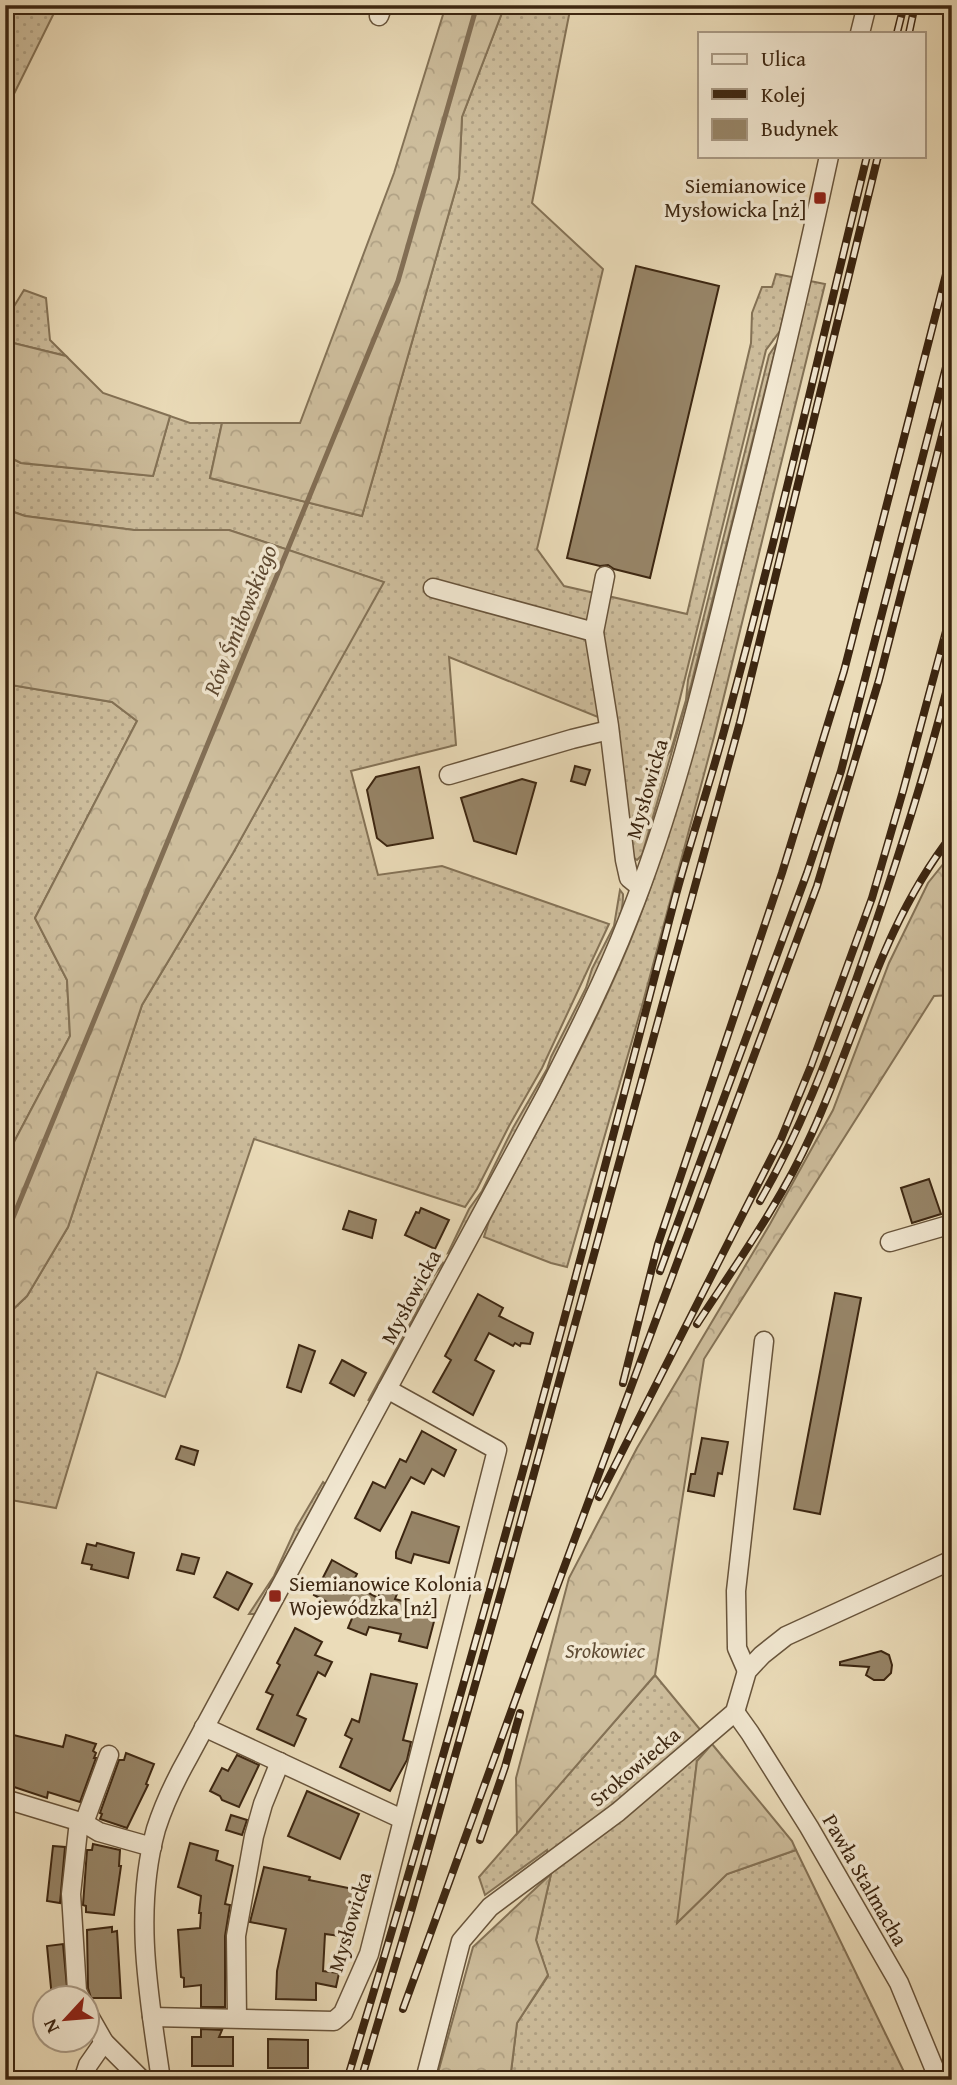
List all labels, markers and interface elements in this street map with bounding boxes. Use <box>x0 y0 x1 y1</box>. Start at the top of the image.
legend <box>698 32 926 158</box>
text: Ulica <box>761 43 806 74</box>
text: Kolej <box>761 79 806 110</box>
text: Budynek <box>761 113 839 144</box>
place label: Siemianowice Mysłowicka [nż] <box>664 170 806 225</box>
marker: Siemianowice Mysłowicka [nż] <box>812 190 828 206</box>
water label: Rów Śmiłowskiego <box>194 540 285 701</box>
street label: Mysłowicka <box>617 735 676 843</box>
street label: Mysłowicka <box>373 1244 448 1349</box>
place label: Siemianowice Kolonia Wojewódzka [nż] <box>289 1568 482 1623</box>
marker: Siemianowice Kolonia Wojewódzka [nż] <box>267 1588 283 1604</box>
park label: Srokowiec <box>565 1635 646 1666</box>
street label: Srokowiecka <box>583 1719 687 1814</box>
street label: Pawła Stalmacha <box>815 1808 916 1952</box>
street label: Mysłowicka <box>320 1868 379 1976</box>
north arrow <box>32 1983 102 2054</box>
text: N <box>35 2014 66 2038</box>

